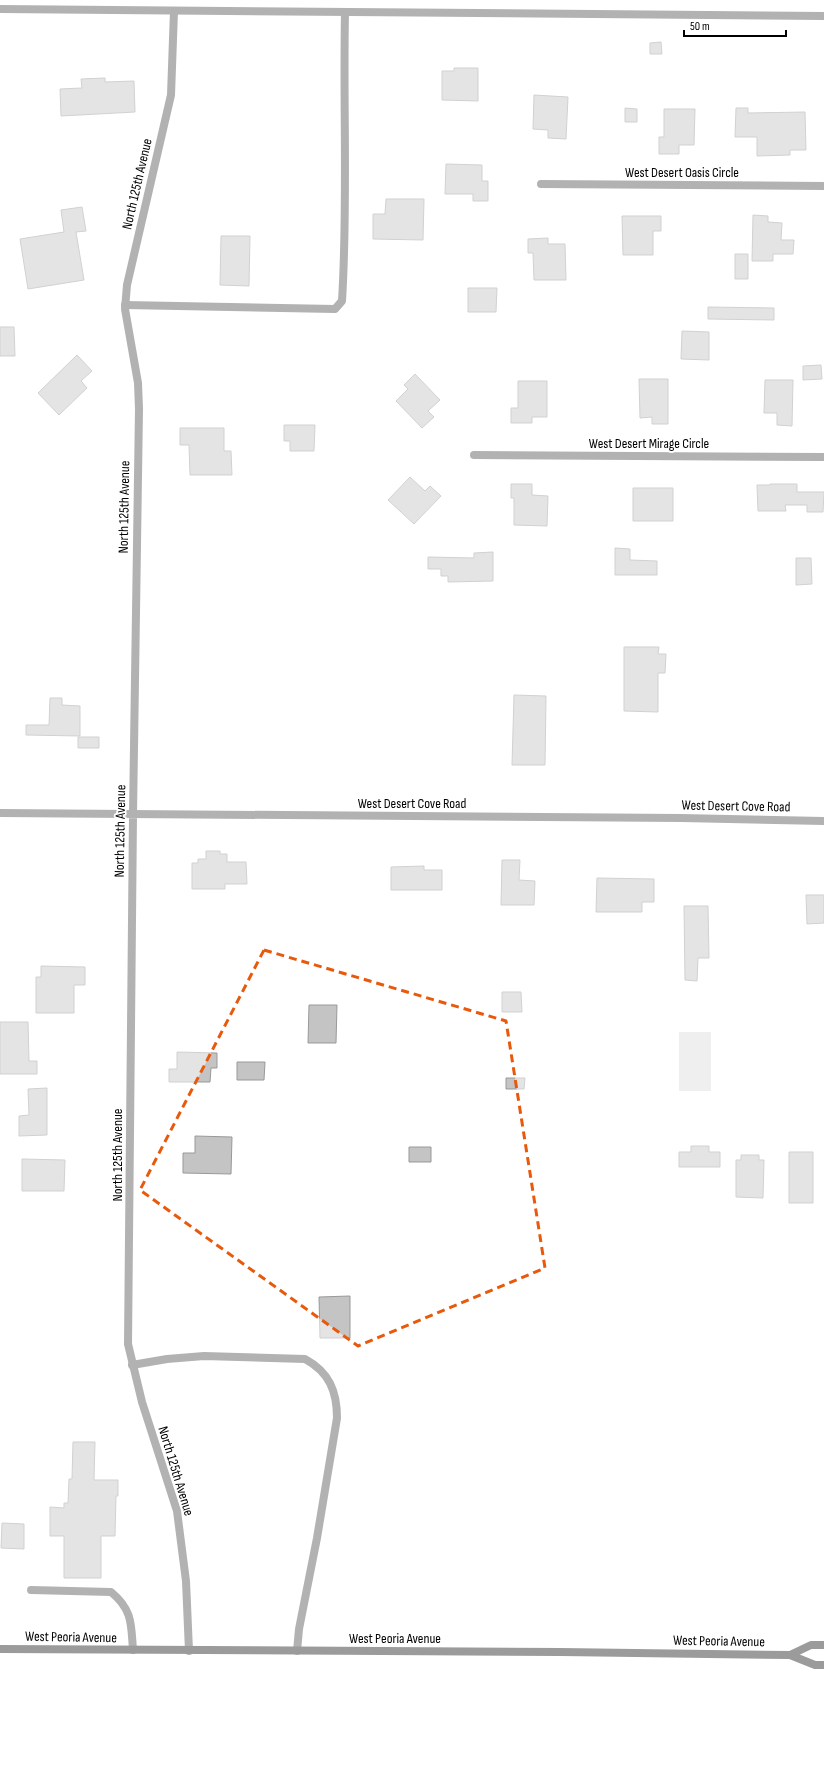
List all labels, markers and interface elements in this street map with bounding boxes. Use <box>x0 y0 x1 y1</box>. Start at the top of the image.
scale bar <box>684 12 786 38</box>
text: 50 m <box>690 19 710 34</box>
street label: North 125th Avenue <box>118 137 156 231</box>
street label: West Desert Oasis Circle <box>625 164 739 181</box>
street label: West Desert Mirage Circle <box>589 435 709 452</box>
street label: North 125th Avenue <box>115 460 133 554</box>
street label: North 125th Avenue <box>111 784 129 878</box>
street label: West Desert Cove Road <box>358 795 467 812</box>
street label: West Desert Cove Road <box>681 797 791 815</box>
street label: North 125th Avenue <box>109 1109 126 1201</box>
street label: North 125th Avenue <box>154 1424 198 1518</box>
street label: West Peoria Avenue <box>25 1628 117 1646</box>
street label: West Peoria Avenue <box>349 1630 441 1647</box>
street label: West Peoria Avenue <box>673 1632 765 1650</box>

